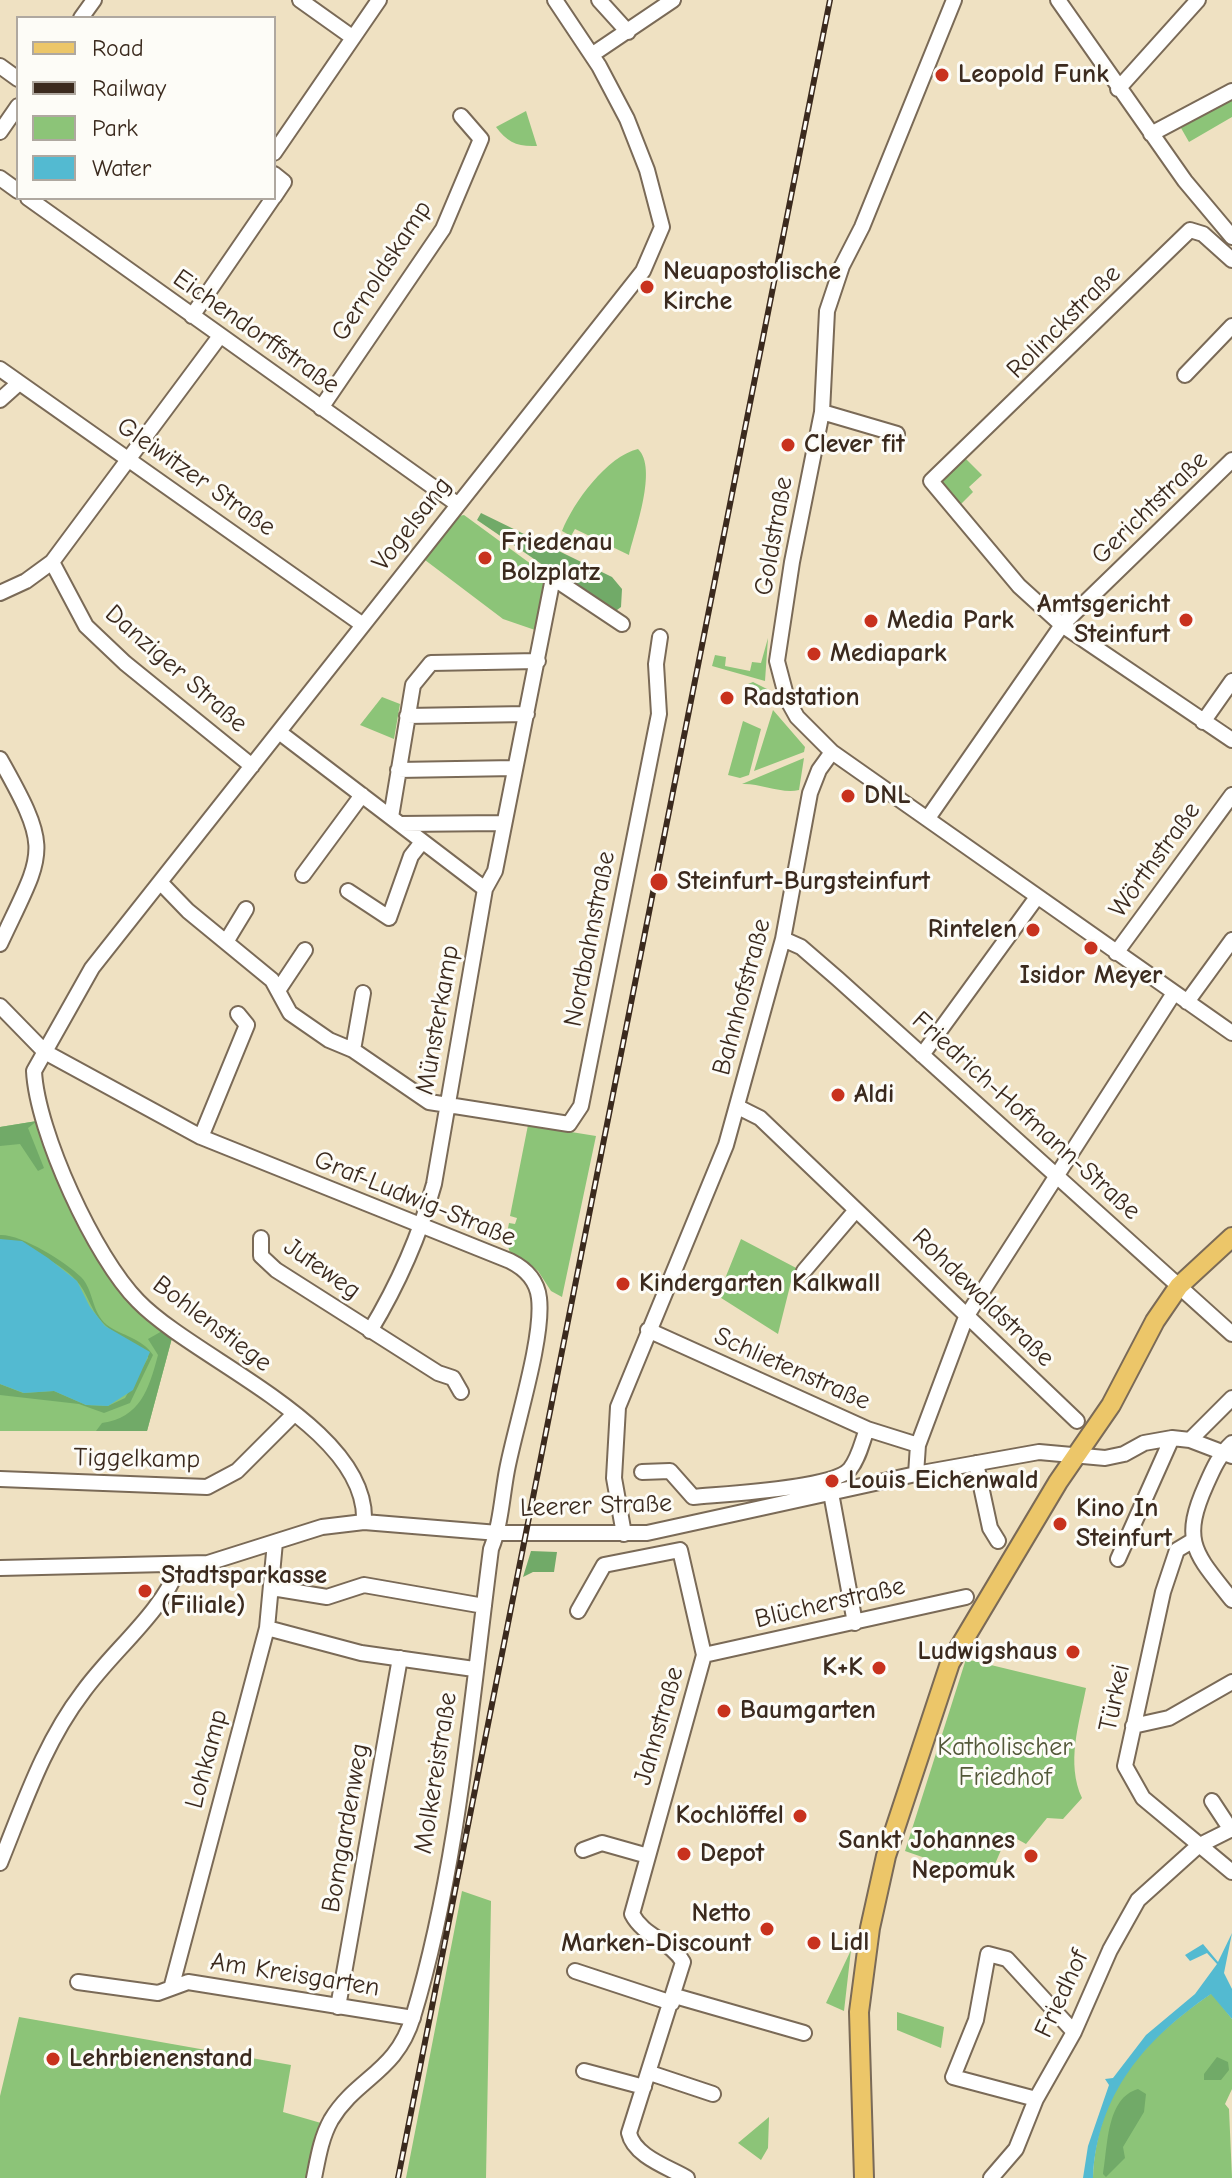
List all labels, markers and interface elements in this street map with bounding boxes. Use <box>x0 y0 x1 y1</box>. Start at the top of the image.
legend <box>16 16 276 200</box>
text: Road <box>92 34 144 62</box>
place label: Leopold Funk <box>958 59 1109 91</box>
marker: Leopold Funk <box>933 66 951 84</box>
text: Railway <box>92 74 166 102</box>
text: Park <box>92 114 138 142</box>
text: Water <box>92 154 151 182</box>
street label: Gernoldskamp <box>325 195 439 347</box>
place label: Neuapostolische Kirche <box>663 256 841 318</box>
street label: Rolinckstraße <box>1001 259 1127 385</box>
street label: Eichendorffstraße <box>167 263 345 401</box>
marker: Neuapostolische Kirche <box>638 278 656 296</box>
street label: Gleiwitzer Straße <box>111 411 281 543</box>
place label: Clever fit <box>804 429 905 461</box>
marker: Clever fit <box>779 436 797 454</box>
street label: Gerichtstraße <box>1085 445 1215 571</box>
street label: Vogelsang <box>366 471 458 577</box>
street label: Goldstraße <box>748 474 800 598</box>
place label: Friedenau Bolzplatz <box>501 527 613 588</box>
marker: Friedenau Bolzplatz <box>476 549 494 567</box>
place label: Amtsgericht Steinfurt <box>1037 589 1170 650</box>
street label: Danziger Straße <box>98 599 254 739</box>
place label: Media Park <box>887 605 1014 637</box>
marker: Amtsgericht Steinfurt <box>1177 611 1195 629</box>
marker: Media Park <box>862 612 880 630</box>
place label: Mediapark <box>830 638 947 670</box>
marker: Mediapark <box>805 645 823 663</box>
place label: Radstation <box>743 682 860 714</box>
marker: Radstation <box>718 689 736 707</box>
place label: DNL <box>864 780 910 812</box>
marker: DNL <box>839 787 857 805</box>
street label: Wörthstraße <box>1103 796 1207 924</box>
street label: Nordbahnstraße <box>558 849 622 1029</box>
place label: Steinfurt-Burgsteinfurt <box>677 866 930 898</box>
marker: Steinfurt-Burgsteinfurt <box>648 871 670 893</box>
place label: Rintelen <box>928 914 1017 946</box>
street label: Bahnhofstraße <box>706 915 778 1079</box>
marker: Rintelen <box>1024 921 1042 939</box>
marker: Isidor Meyer <box>1082 939 1100 957</box>
street label: Münsterkamp <box>410 943 466 1097</box>
place label: Isidor Meyer <box>1019 960 1163 992</box>
street label: Friedrich-Hofmann-Straße <box>905 1005 1147 1227</box>
place label: Aldi <box>854 1079 894 1111</box>
marker: Aldi <box>829 1086 847 1104</box>
street label: Graf-Ludwig-Straße <box>310 1144 520 1254</box>
street label: Rohdewaldstraße <box>905 1222 1061 1374</box>
street label: Juteweg <box>278 1231 366 1307</box>
place label: Kindergarten Kalkwall <box>639 1268 880 1300</box>
street label: Bohlenstiege <box>146 1269 278 1379</box>
marker: Kindergarten Kalkwall <box>614 1275 632 1293</box>
street label: Schlietenstraße <box>709 1321 875 1417</box>
street label: Tiggelkamp <box>73 1442 201 1476</box>
place label: Louis Eichenwald <box>848 1465 1038 1497</box>
marker: Louis Eichenwald <box>823 1472 841 1490</box>
street label: Leerer Straße <box>519 1488 673 1524</box>
place label: Kino In Steinfurt <box>1076 1493 1172 1554</box>
marker: Kino In Steinfurt <box>1051 1515 1069 1533</box>
place label: Stadtsparkasse (Filiale) <box>161 1560 327 1622</box>
street label: Blücherstraße <box>752 1571 908 1635</box>
marker: Stadtsparkasse (Filiale) <box>136 1582 154 1600</box>
place label: Ludwigshaus <box>917 1636 1057 1668</box>
marker: Ludwigshaus <box>1064 1643 1082 1661</box>
place label: K+K <box>822 1652 863 1684</box>
marker: K+K <box>870 1659 888 1677</box>
street label: Türkei <box>1093 1661 1137 1735</box>
street label: Jahnstraße <box>627 1663 691 1789</box>
street label: Molkereistraße <box>408 1690 464 1856</box>
place label: Baumgarten <box>740 1695 876 1727</box>
marker: Baumgarten <box>715 1702 733 1720</box>
street label: Lohkamp <box>179 1706 235 1812</box>
park label: Katholischer Friedhof <box>937 1732 1073 1794</box>
street label: Bomgardenweg <box>316 1741 376 1915</box>
place label: Kochlöffel <box>675 1800 784 1832</box>
marker: Kochlöffel <box>791 1807 809 1825</box>
place label: Sankt Johannes Nepomuk <box>838 1825 1015 1886</box>
place label: Depot <box>700 1838 764 1870</box>
marker: Depot <box>675 1845 693 1863</box>
marker: Sankt Johannes Nepomuk <box>1022 1847 1040 1865</box>
place label: Netto Marken-Discount <box>561 1898 751 1960</box>
marker: Netto Marken-Discount <box>758 1920 776 1938</box>
place label: Lidl <box>830 1927 869 1959</box>
marker: Lidl <box>805 1934 823 1952</box>
street label: Friedhof <box>1028 1945 1096 2043</box>
street label: Am Kreisgarten <box>208 1946 382 2004</box>
place label: Lehrbienenstand <box>69 2043 253 2075</box>
marker: Lehrbienenstand <box>44 2050 62 2068</box>

